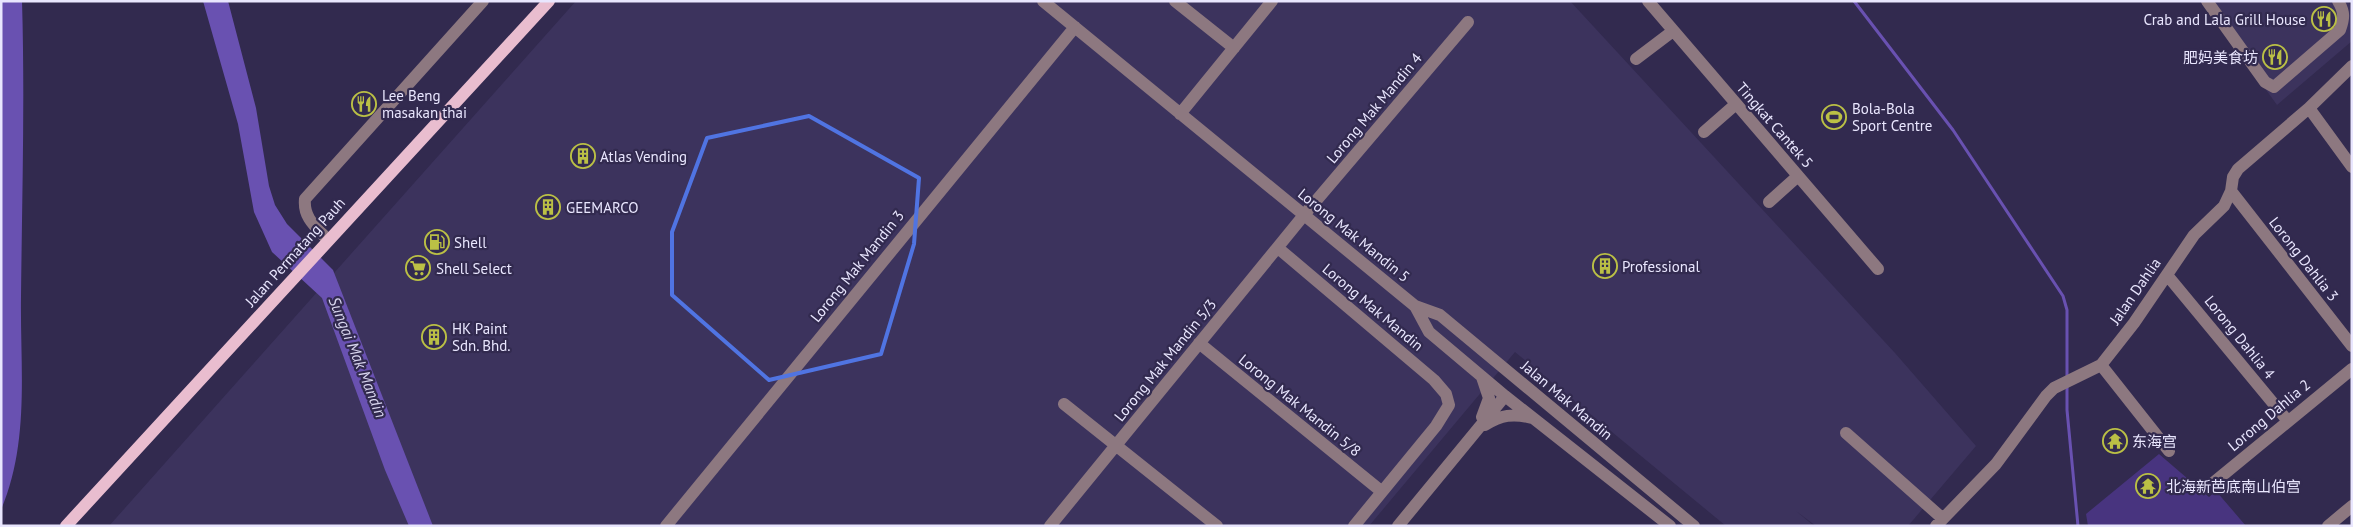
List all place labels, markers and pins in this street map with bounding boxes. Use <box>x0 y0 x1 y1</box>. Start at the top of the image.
restaurant icon: Crab and Lala Grill House <box>2311 6 2337 32</box>
place label: Crab and Lala Grill House <box>2143 10 2306 29</box>
restaurant icon: 肥妈美食坊 <box>2262 44 2288 70</box>
place label: 肥妈美食坊 <box>2183 48 2258 67</box>
place label: Lee Beng masakan thai <box>382 86 467 122</box>
restaurant icon: Lee Beng masakan thai <box>351 91 377 117</box>
place label: Bola-Bola Sport Centre <box>1852 99 1932 135</box>
sports icon: Bola-Bola Sport Centre <box>1821 104 1847 130</box>
building icon: Atlas Vending <box>570 143 596 169</box>
place label: Atlas Vending <box>600 147 687 166</box>
building icon: GEEMARCO <box>535 194 561 220</box>
place label: GEEMARCO <box>566 198 639 217</box>
fuel station icon: Shell <box>424 229 450 255</box>
place label: Shell <box>454 233 487 252</box>
building icon: Professional <box>1592 253 1618 279</box>
supermarket icon: Shell Select <box>405 255 431 281</box>
place label: Professional <box>1622 257 1700 276</box>
place label: Shell Select <box>436 259 512 278</box>
place label: HK Paint Sdn. Bhd. <box>452 319 511 355</box>
building icon: HK Paint Sdn. Bhd. <box>421 324 447 350</box>
temple icon: 东海宫 <box>2102 428 2128 454</box>
place label: 东海宫 <box>2132 432 2177 451</box>
temple icon: 北海新芭底南山伯宫 <box>2135 473 2161 499</box>
place label: 北海新芭底南山伯宫 <box>2166 477 2301 496</box>

